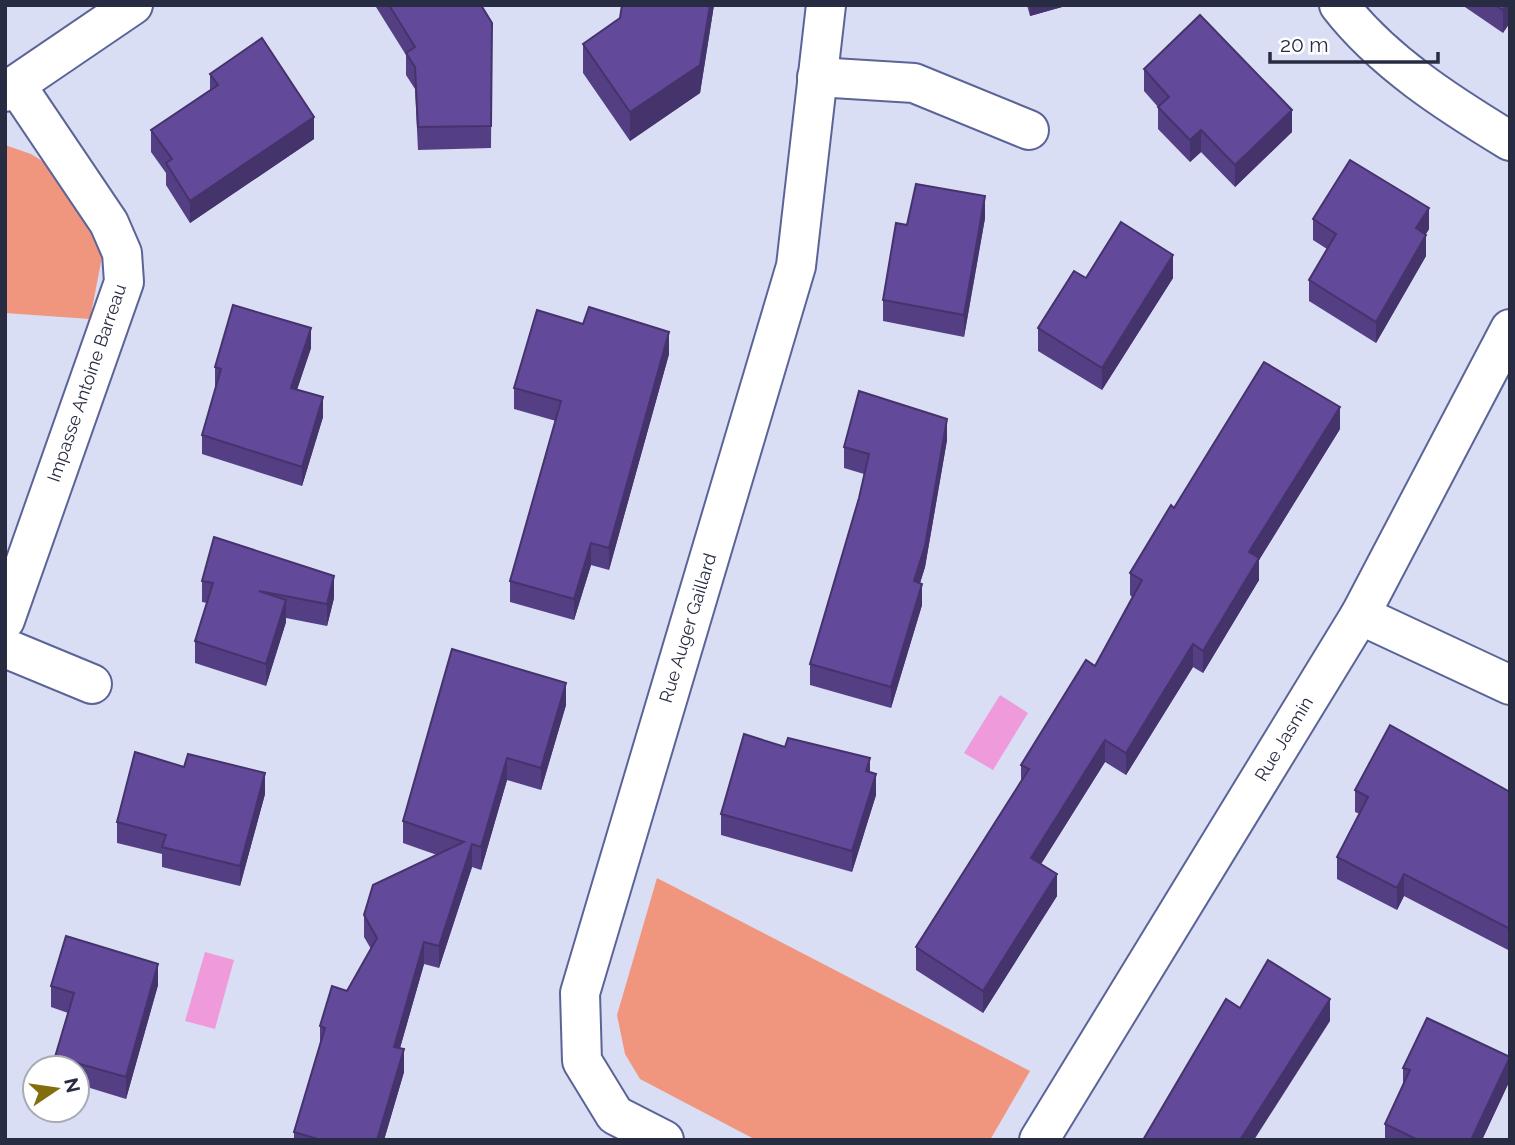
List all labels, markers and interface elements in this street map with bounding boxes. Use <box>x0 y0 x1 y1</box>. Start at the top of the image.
scale bar <box>1270 21 1438 65</box>
text: 20 m <box>1280 32 1328 57</box>
street label: Impasse Antoine Barreau <box>43 281 130 485</box>
street label: Rue Auger Gaillard <box>655 551 720 705</box>
street label: Rue Jasmin <box>1250 693 1317 785</box>
north arrow <box>21 1054 91 1124</box>
text: N <box>60 1076 85 1095</box>

